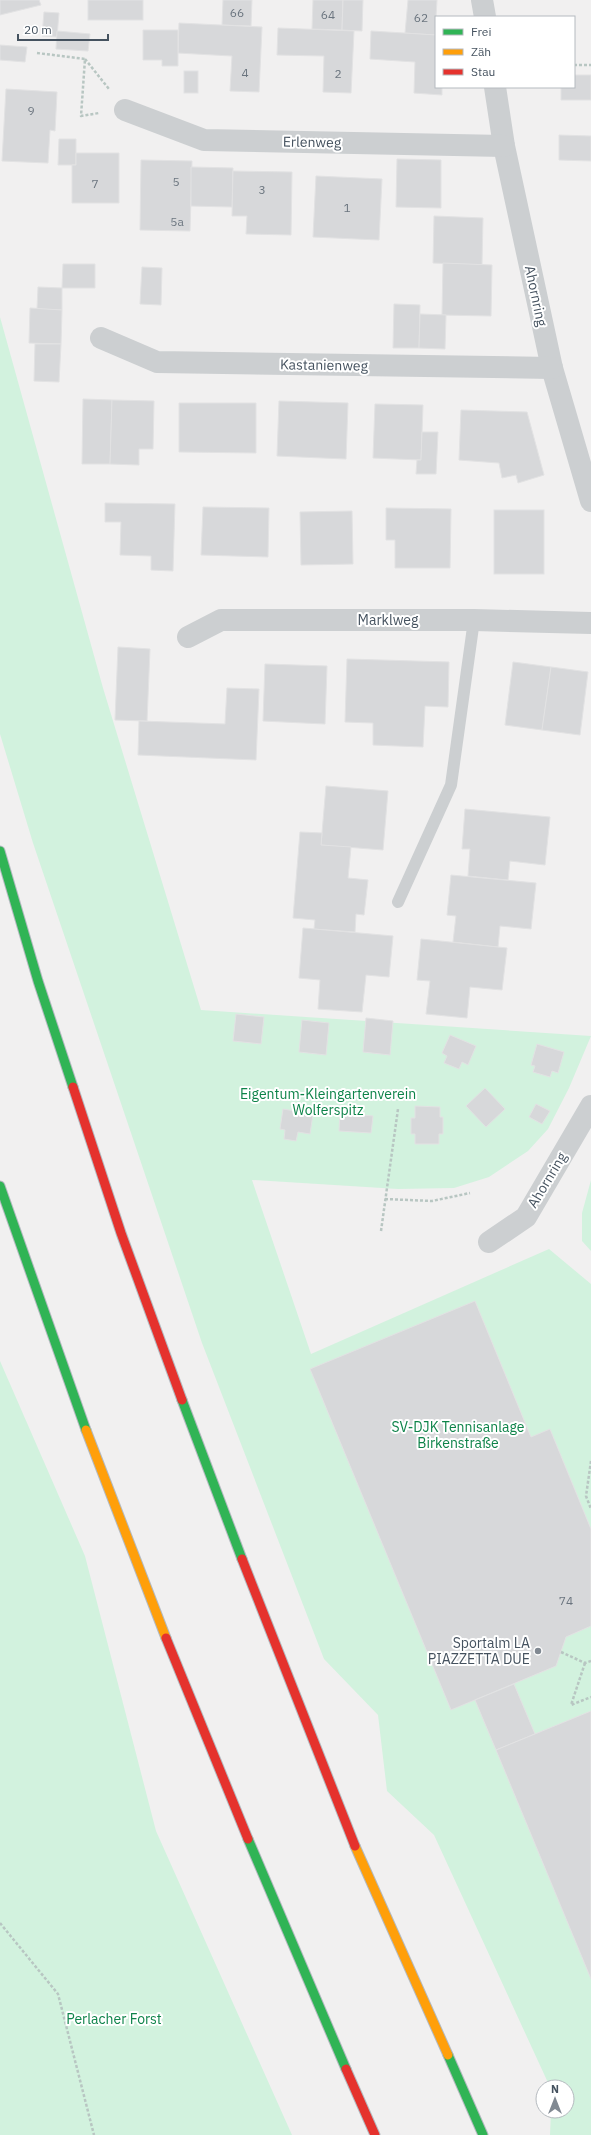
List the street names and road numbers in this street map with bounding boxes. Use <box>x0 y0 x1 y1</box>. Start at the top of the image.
street label: Erlenweg <box>283 132 342 152</box>
street label: Ahornring <box>521 264 551 329</box>
street label: Kastanienweg <box>280 355 369 375</box>
street label: Marklweg <box>358 611 419 629</box>
street label: Ahornring <box>523 1148 571 1211</box>

